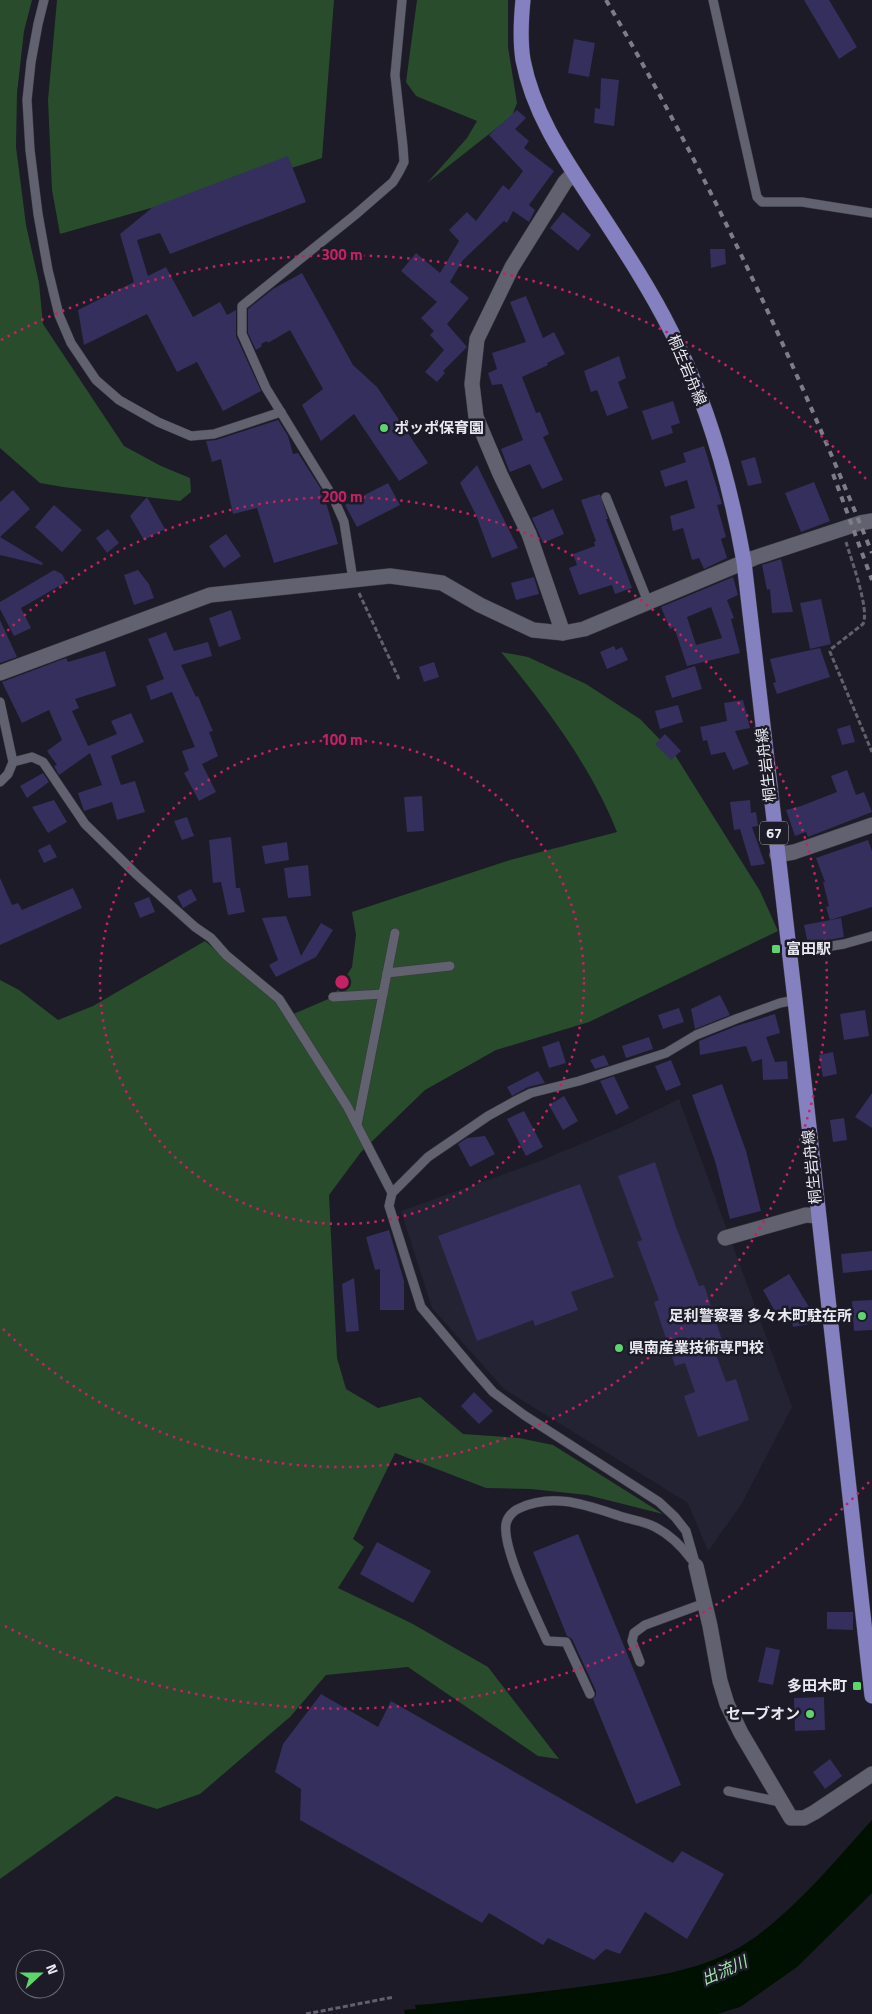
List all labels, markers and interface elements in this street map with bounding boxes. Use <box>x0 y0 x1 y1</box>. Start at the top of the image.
text: 300 m <box>321 243 363 266</box>
street label: 桐生岩舟線 <box>662 331 713 409</box>
place label: ポッポ保育園 <box>394 416 484 439</box>
marker: ポッポ保育園 <box>378 422 390 434</box>
text: 200 m <box>321 485 363 508</box>
street label: 桐生岩舟線 <box>750 726 781 804</box>
text: 100 m <box>321 728 363 751</box>
road number: 67 <box>760 821 788 844</box>
place label: 富田駅 <box>786 937 831 960</box>
marker: 富田駅 <box>770 943 782 955</box>
centre of rings <box>333 973 351 991</box>
street label: 桐生岩舟線 <box>796 1129 827 1206</box>
place label: 足利警察署 多々木町駐在所 <box>669 1304 852 1327</box>
marker: 足利警察署 多々木町駐在所 <box>856 1310 868 1322</box>
place label: 県南産業技術専門校 <box>629 1336 764 1359</box>
marker: 県南産業技術専門校 <box>613 1342 625 1354</box>
place label: 多田木町 <box>787 1674 847 1697</box>
marker: 多田木町 <box>851 1680 863 1692</box>
place label: セーブオン <box>726 1702 800 1725</box>
marker: セーブオン <box>804 1708 816 1720</box>
water label: 出流川 <box>697 1948 753 1991</box>
north arrow <box>15 1949 65 1999</box>
text: N <box>41 1961 64 1977</box>

